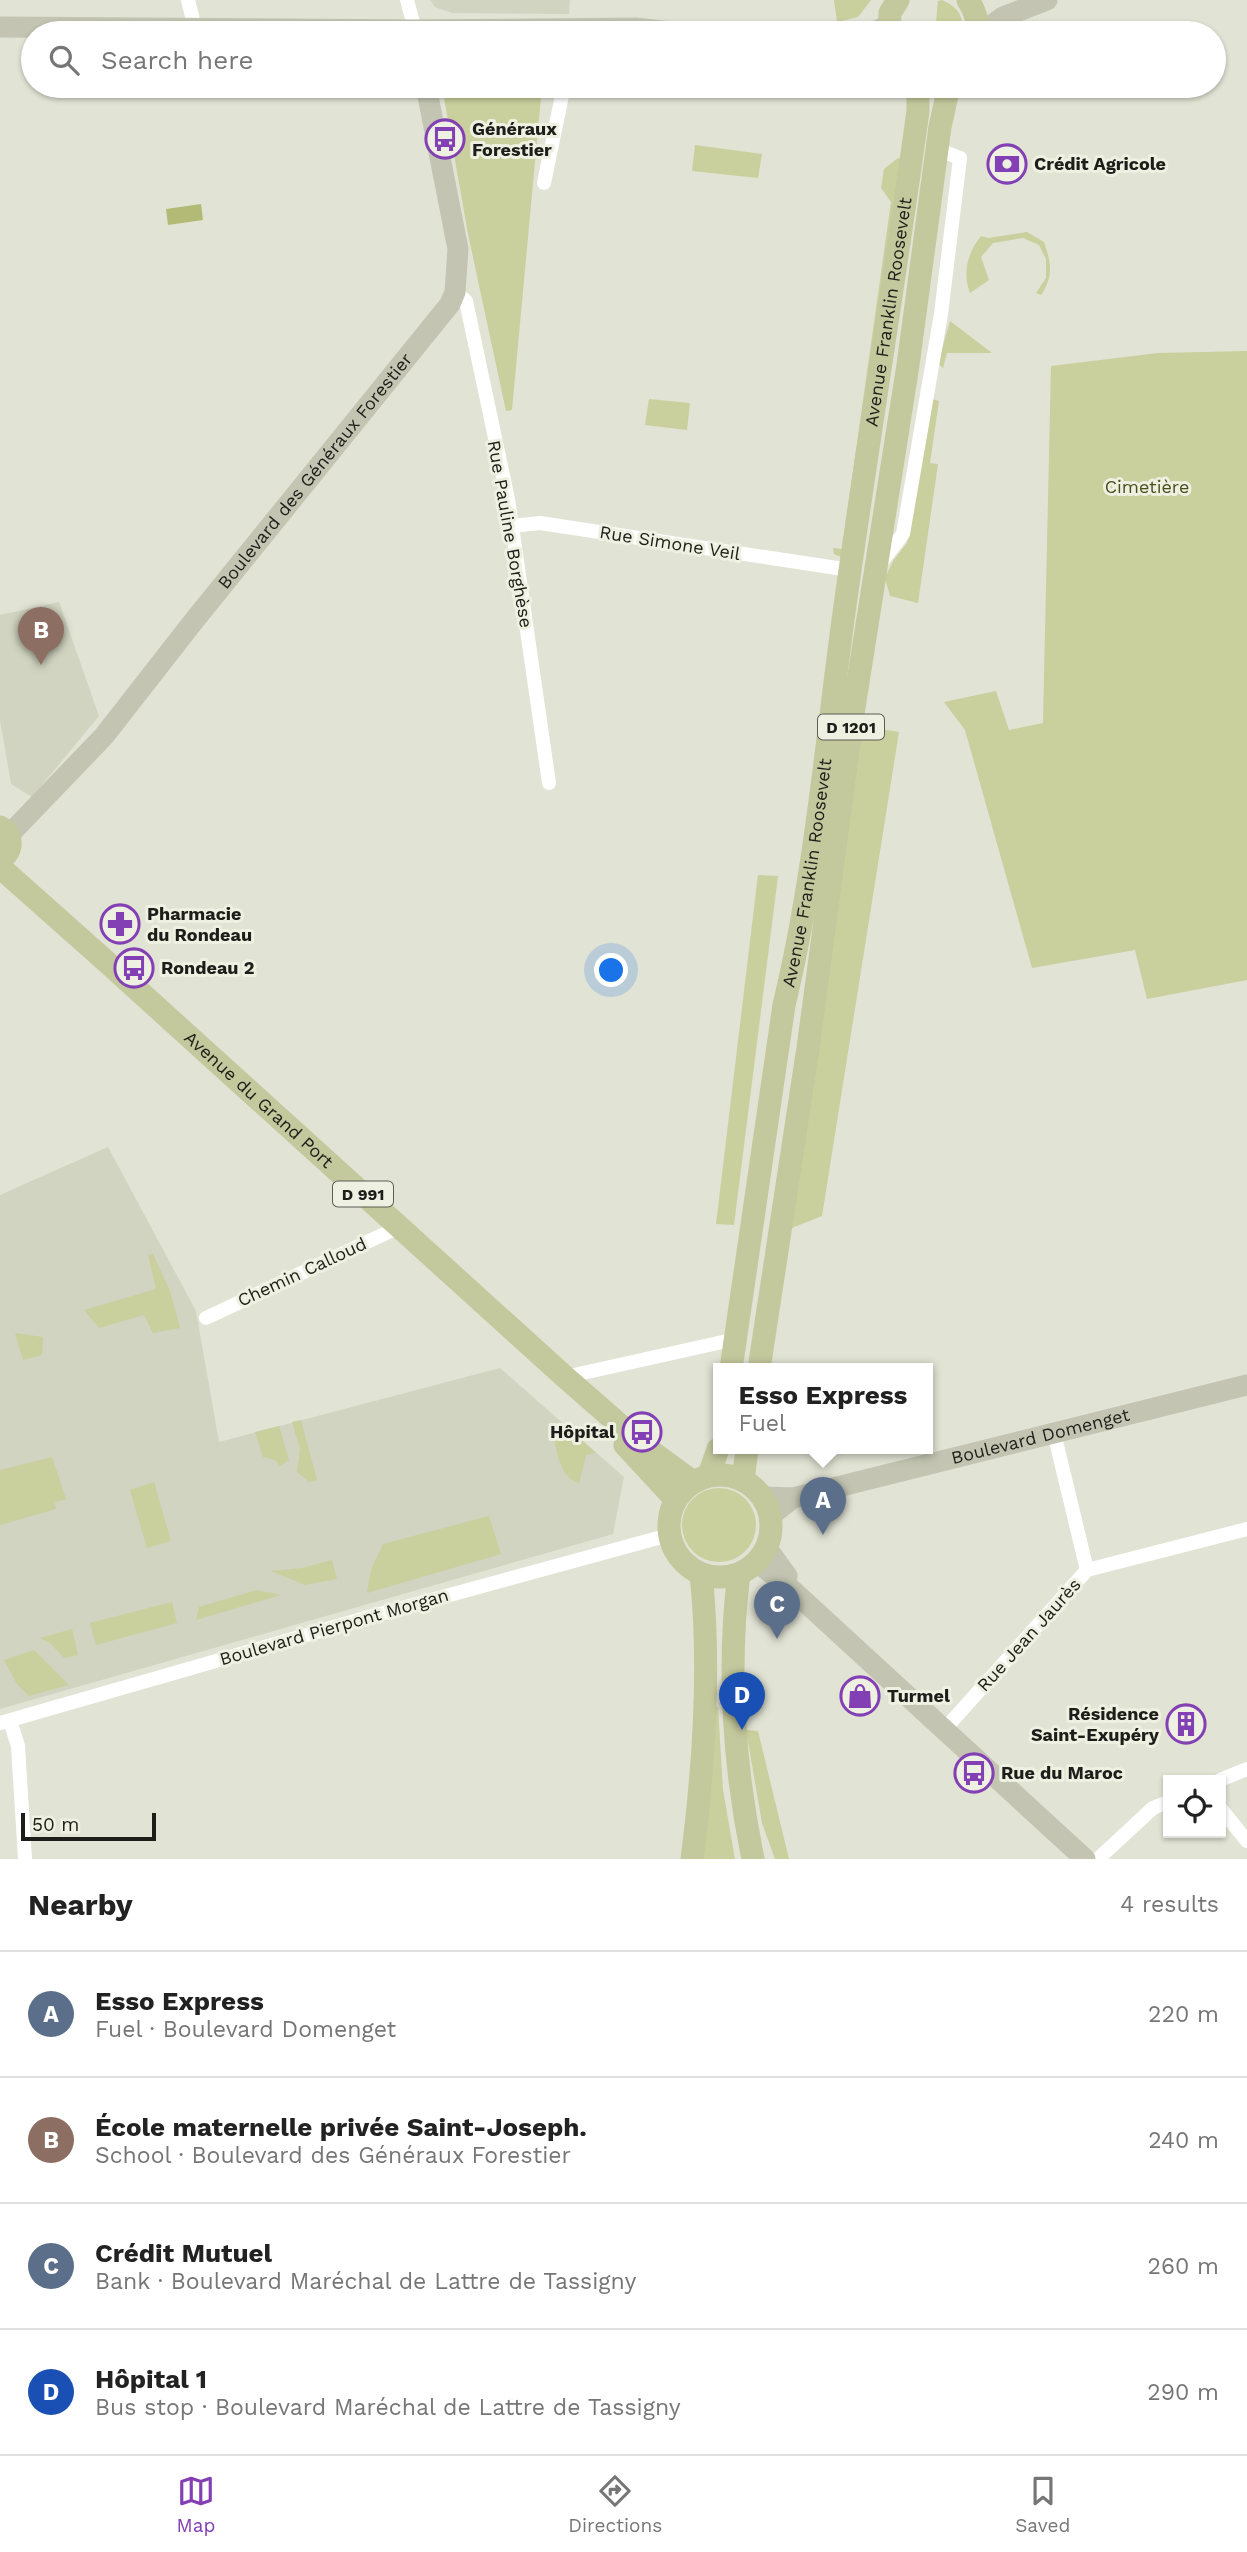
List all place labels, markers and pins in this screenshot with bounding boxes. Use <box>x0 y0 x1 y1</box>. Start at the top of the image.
bus stop icon: Généraux Forestier <box>424 118 466 160</box>
place label: Généraux Forestier <box>472 118 557 160</box>
bank icon: Crédit Agricole <box>986 143 1028 185</box>
place label: Crédit Agricole <box>1034 153 1166 174</box>
pin: B <box>18 607 64 665</box>
pharmacy icon: Pharmacie du Rondeau <box>99 903 141 945</box>
place label: Pharmacie du Rondeau <box>147 903 252 945</box>
bus stop icon: Rondeau 2 <box>113 947 155 989</box>
place label: Rondeau 2 <box>161 957 254 978</box>
bus stop icon: Hôpital <box>621 1411 663 1453</box>
place label: Hôpital <box>550 1421 615 1442</box>
pin: A <box>800 1477 846 1535</box>
pin: C <box>754 1581 800 1639</box>
pin: D <box>719 1672 765 1730</box>
shop icon: Turmel <box>839 1675 881 1717</box>
place label: Turmel <box>887 1685 950 1706</box>
place label: Résidence Saint-Exupéry <box>1031 1703 1160 1745</box>
building icon: Résidence Saint-Exupéry <box>1165 1703 1207 1745</box>
bus stop icon: Rue du Maroc <box>953 1752 995 1794</box>
place label: Rue du Maroc <box>1001 1762 1123 1783</box>

